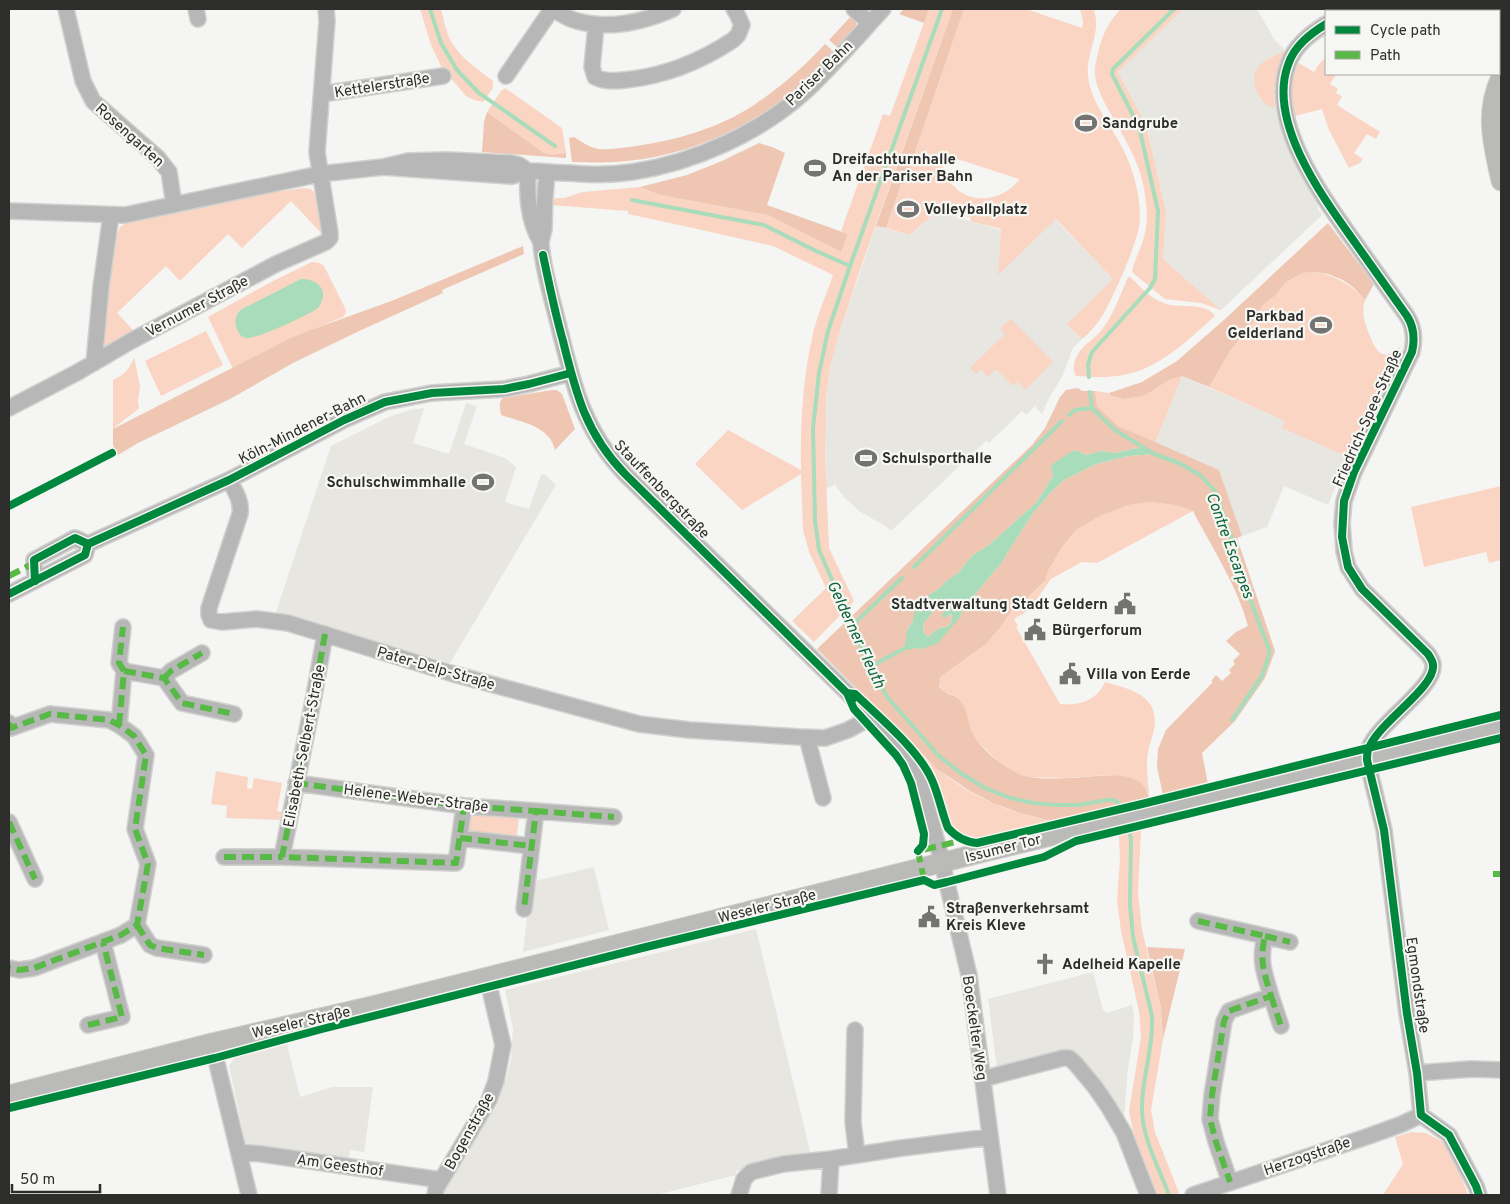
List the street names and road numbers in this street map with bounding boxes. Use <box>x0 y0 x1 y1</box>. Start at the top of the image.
street label: Pariser Bahn <box>782 37 858 111</box>
street label: Kettelerstraße <box>333 70 431 103</box>
street label: Rosengarten <box>91 100 167 172</box>
street label: Vernumer Straße <box>143 272 252 342</box>
street label: Friedrich-Spee-Straße <box>1329 347 1407 490</box>
street label: Köln-Mindener-Bahn <box>236 389 370 470</box>
street label: Stauffenbergstraße <box>609 437 713 543</box>
street label: Pater-Delp-Straße <box>374 643 497 695</box>
street label: Elisabeth-Selbert-Straße <box>280 663 331 829</box>
street label: Helene-Weber-Straße <box>342 781 489 818</box>
street label: Issumer Tor <box>963 831 1044 868</box>
street label: Weseler Straße <box>716 886 818 929</box>
street label: Egmondstraße <box>1400 936 1433 1035</box>
street label: Boeckelter Weg <box>957 974 990 1082</box>
street label: Weseler Straße <box>250 1003 352 1044</box>
street label: Bogenstraße <box>441 1090 499 1174</box>
street label: Herzogstraße <box>1262 1134 1353 1181</box>
street label: Am Geesthof <box>295 1151 384 1182</box>

